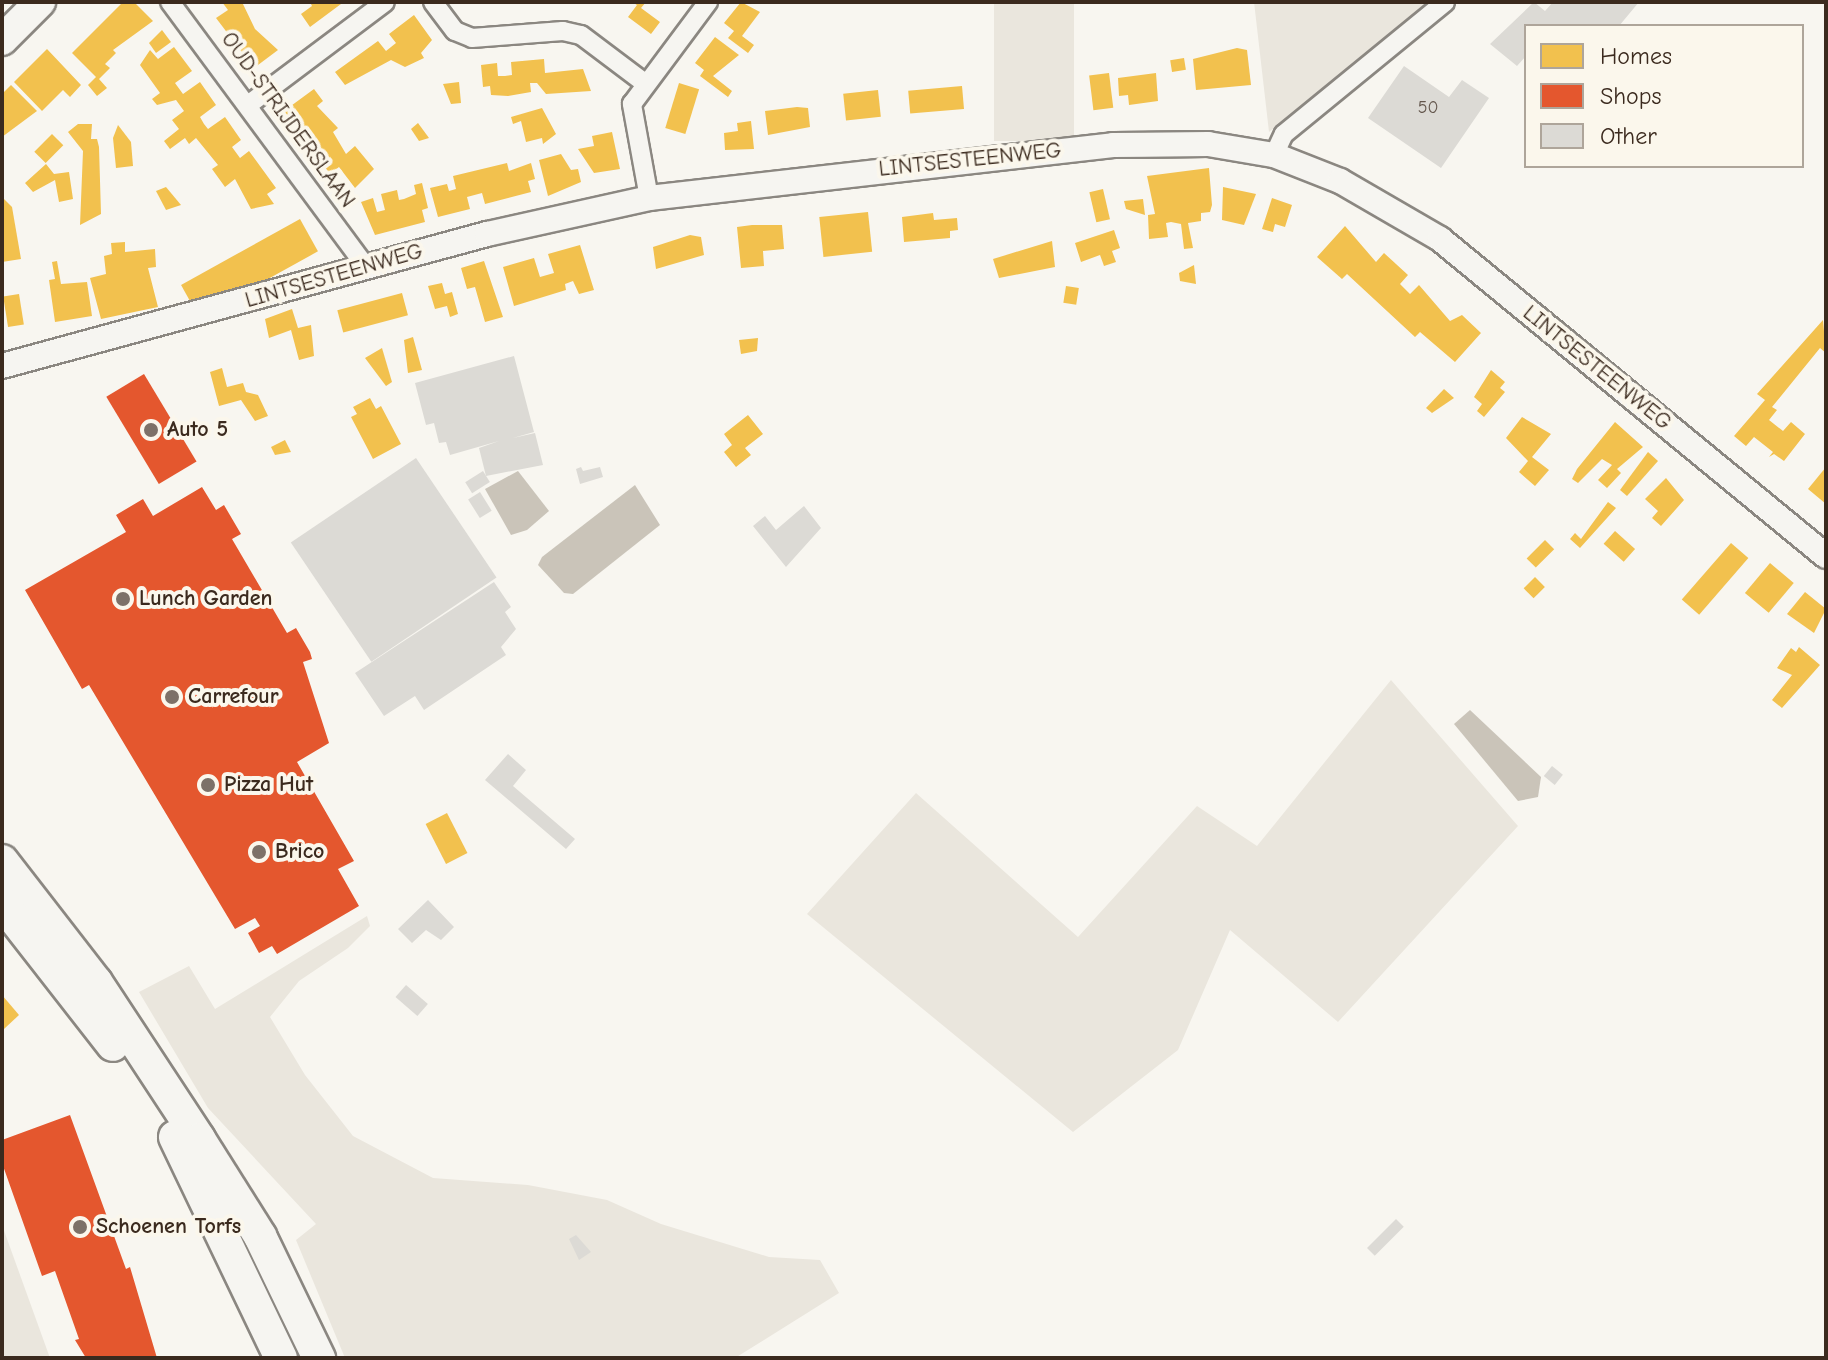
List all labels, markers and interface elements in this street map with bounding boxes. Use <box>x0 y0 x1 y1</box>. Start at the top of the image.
legend <box>1524 24 1804 168</box>
street label: OUD-STRIJDERSLAAN <box>215 27 361 213</box>
text: Homes <box>1600 42 1672 70</box>
text: Shops <box>1600 82 1661 110</box>
house number: 50 <box>1418 97 1438 119</box>
text: Other <box>1600 122 1657 150</box>
street label: LINTSESTEENWEG <box>877 137 1063 183</box>
street label: LINTSESTEENWEG <box>242 238 426 314</box>
street label: LINTSESTEENWEG <box>1517 300 1677 436</box>
place label: Auto 5 <box>167 417 228 443</box>
marker: Auto 5 <box>142 421 160 439</box>
place label: Lunch Garden <box>139 586 273 612</box>
marker: Lunch Garden <box>114 590 132 608</box>
place label: Carrefour <box>188 684 279 710</box>
marker: Carrefour <box>163 688 181 706</box>
place label: Pizza Hut <box>224 772 313 798</box>
marker: Pizza Hut <box>199 776 217 794</box>
place label: Brico <box>275 839 324 865</box>
marker: Brico <box>250 843 268 861</box>
place label: Schoenen Torfs <box>96 1214 241 1240</box>
marker: Schoenen Torfs <box>71 1218 89 1236</box>

